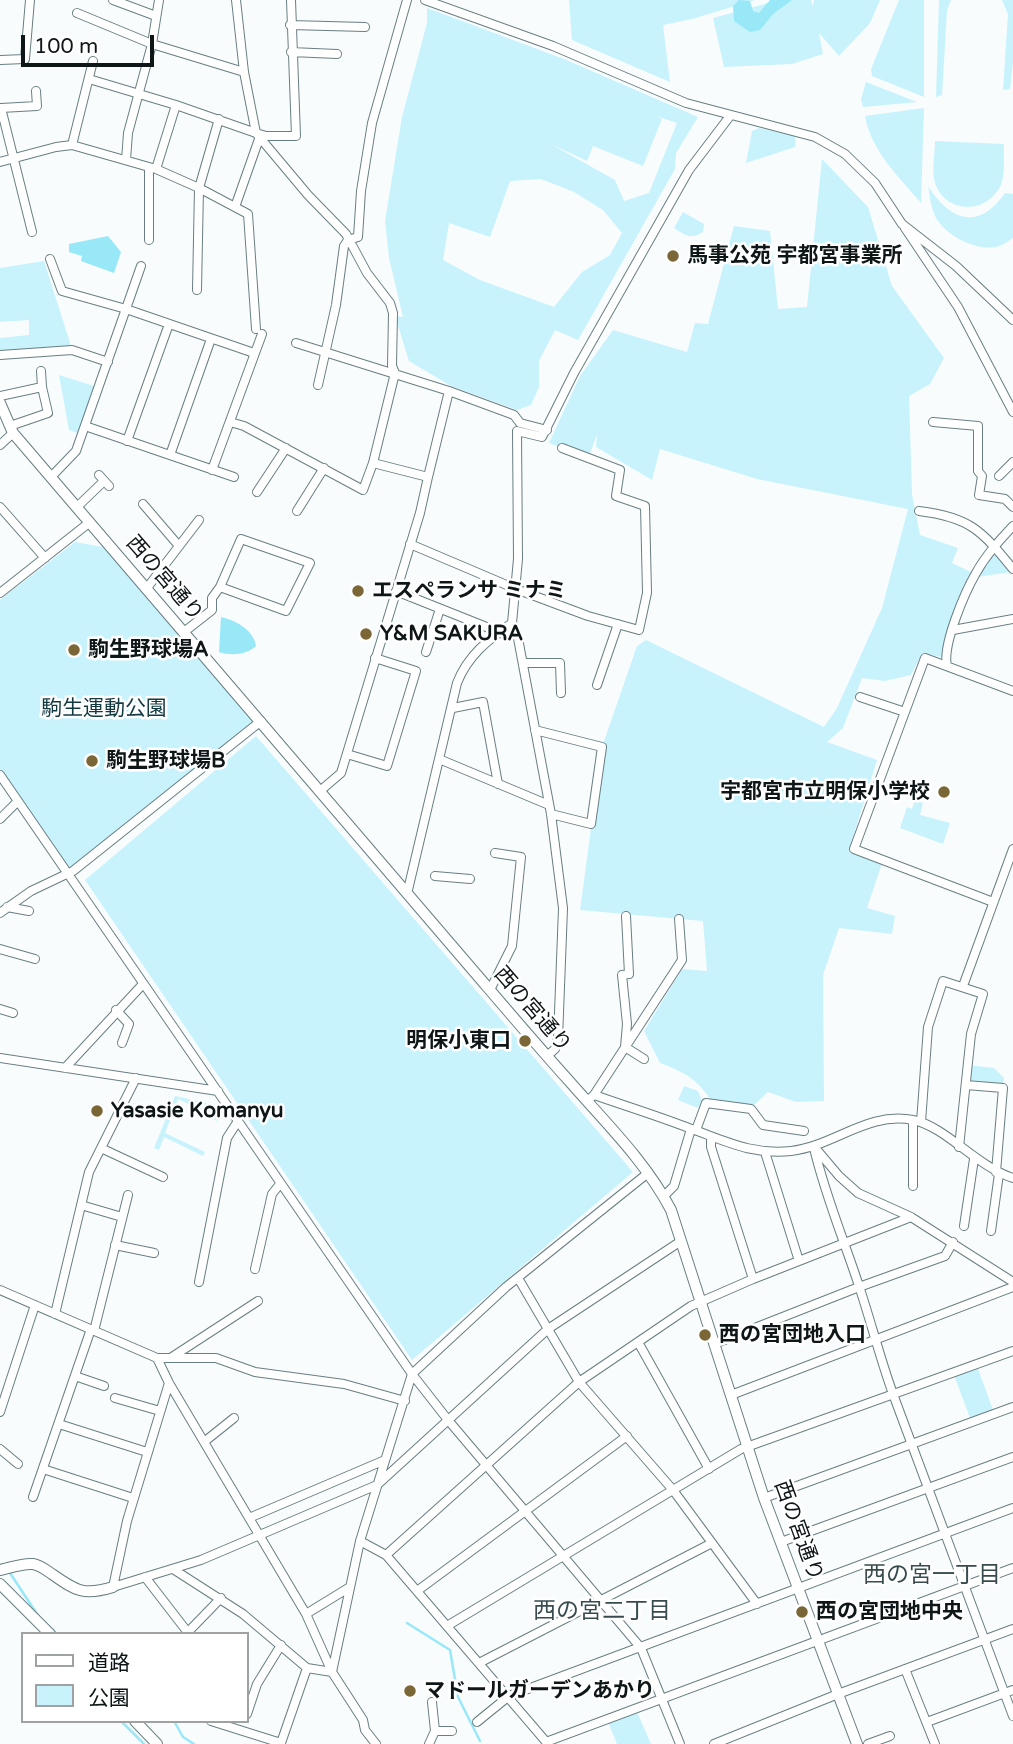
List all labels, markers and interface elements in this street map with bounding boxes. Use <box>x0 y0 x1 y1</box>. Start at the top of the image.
scale bar <box>24 21 158 65</box>
text: 100 m <box>34 34 98 59</box>
place label: 馬事公苑 宇都宮事業所 <box>687 243 902 269</box>
marker: 馬事公苑 宇都宮事業所 <box>665 248 681 264</box>
street label: 西の宮通り <box>120 531 208 627</box>
place label: エスペランサ ミナミ <box>372 578 566 604</box>
marker: エスペランサ ミナミ <box>350 583 366 599</box>
place label: Y&M SAKURA <box>380 621 523 647</box>
marker: Y&M SAKURA <box>358 626 374 642</box>
place label: 駒生野球場A <box>88 637 209 663</box>
marker: 駒生野球場A <box>66 642 82 658</box>
park label: 駒生運動公園 <box>41 696 167 722</box>
place label: 駒生野球場B <box>106 748 226 774</box>
marker: 駒生野球場B <box>84 753 100 769</box>
place label: 宇都宮市立明保小学校 <box>720 779 930 805</box>
marker: 宇都宮市立明保小学校 <box>936 784 952 800</box>
street label: 西の宮通り <box>488 962 576 1058</box>
place label: 明保小東口 <box>406 1028 511 1054</box>
marker: 明保小東口 <box>517 1033 533 1049</box>
place label: Yasasie Komanyu <box>111 1098 284 1124</box>
marker: Yasasie Komanyu <box>89 1103 105 1119</box>
place label: 西の宮団地入口 <box>719 1322 866 1348</box>
marker: 西の宮団地入口 <box>697 1327 713 1343</box>
street label: 西の宮通り <box>768 1477 828 1585</box>
district label: 西の宮一丁目 <box>863 1562 1001 1590</box>
district label: 西の宮二丁目 <box>533 1598 671 1626</box>
place label: 西の宮団地中央 <box>816 1599 963 1625</box>
marker: 西の宮団地中央 <box>794 1604 810 1620</box>
legend <box>21 1632 248 1723</box>
text: 道路 <box>88 1651 130 1676</box>
place label: マドールガーデンあかり <box>424 1678 655 1704</box>
marker: マドールガーデンあかり <box>402 1683 418 1699</box>
text: 公園 <box>88 1686 130 1711</box>

